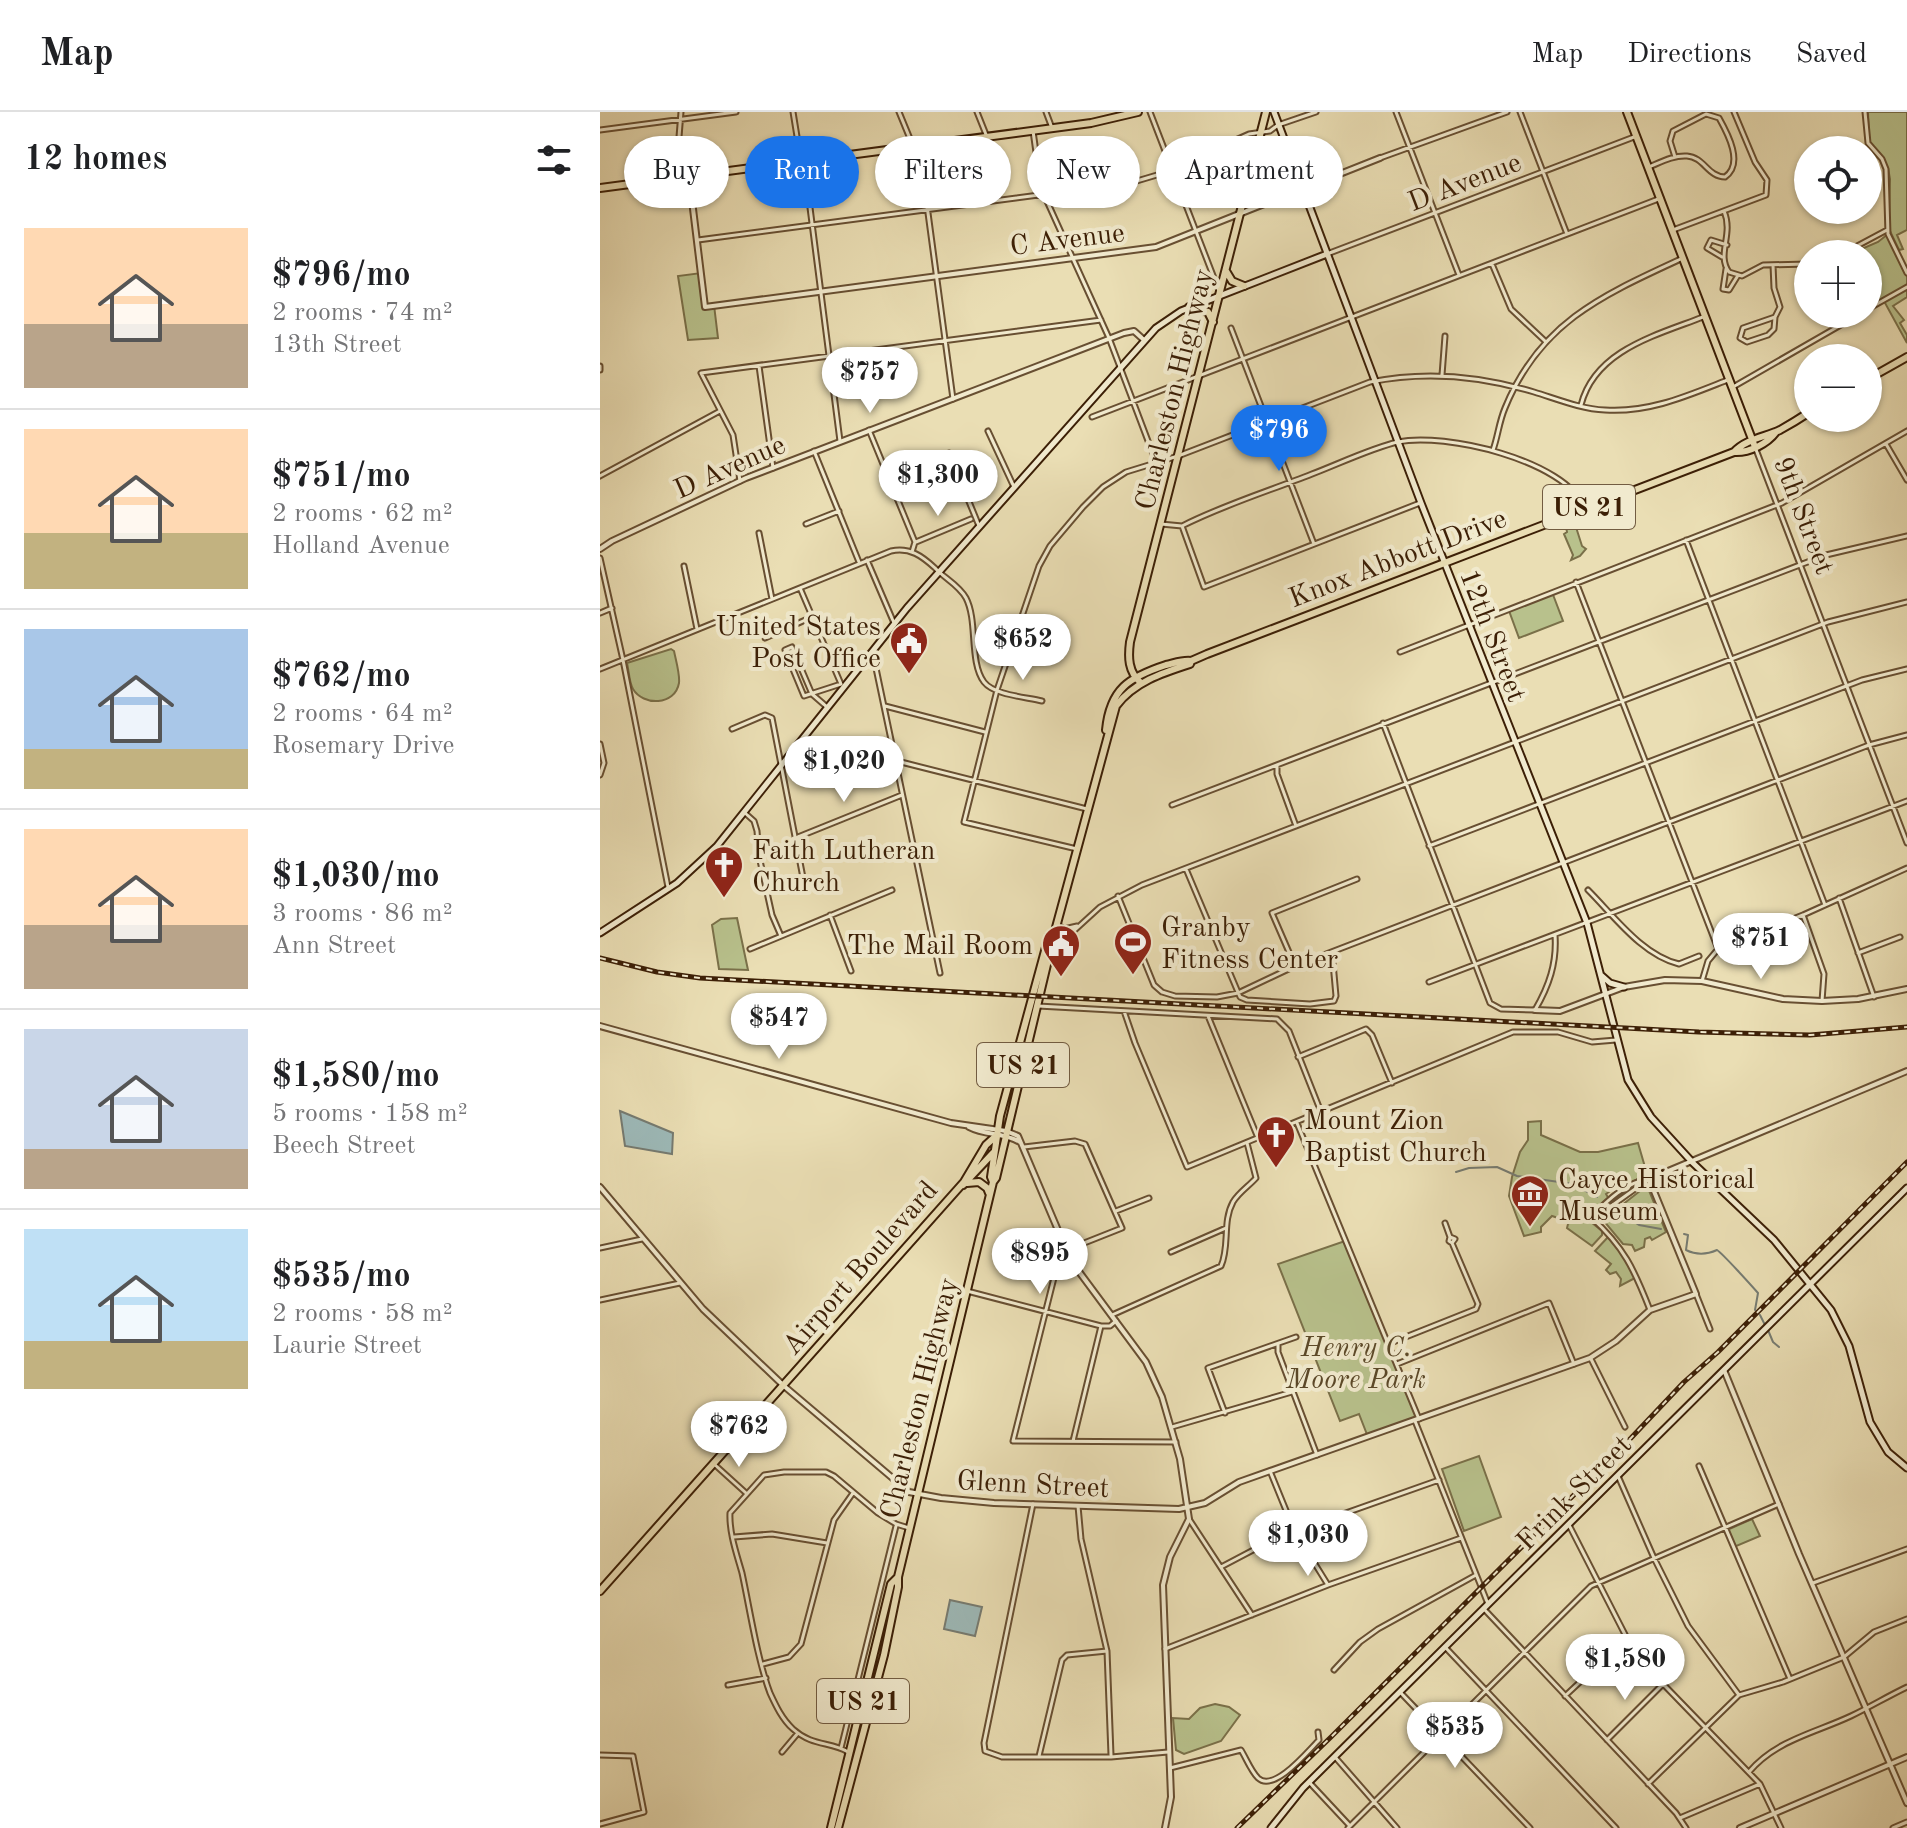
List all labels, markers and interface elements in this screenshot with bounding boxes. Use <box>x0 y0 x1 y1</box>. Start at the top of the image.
text: Map <box>40 36 114 74</box>
text: Map <box>1531 41 1583 69</box>
text: Directions <box>1627 41 1752 69</box>
text: Saved <box>1796 41 1867 69</box>
chip: Buy <box>624 136 729 208</box>
chip: Rent <box>745 136 859 208</box>
chip: Filters <box>875 136 1011 208</box>
chip: New <box>1027 136 1140 208</box>
chip: Apartment <box>1156 136 1343 208</box>
map controls <box>1794 136 1882 432</box>
button: locate <box>1794 136 1882 224</box>
icon: filters <box>532 138 576 182</box>
text: 12 homes <box>24 143 167 177</box>
street label: D Avenue <box>1405 149 1525 218</box>
street label: C Avenue <box>1008 220 1126 262</box>
button: + <box>1794 240 1882 328</box>
text: $796/mo <box>272 259 411 293</box>
icon: home <box>88 260 184 356</box>
street label: Charleston Highway <box>1132 266 1219 513</box>
text: 2 rooms · 74 m² <box>272 300 453 326</box>
text: 13th Street <box>272 332 402 358</box>
button: − <box>1794 344 1882 432</box>
pin: $757 <box>823 347 917 415</box>
text: $757 <box>840 360 900 386</box>
pin: $796 <box>1232 405 1326 473</box>
text: $796 <box>1249 418 1309 444</box>
street label: D Avenue <box>670 432 790 506</box>
pin: $1,300 <box>873 450 1003 518</box>
street label: 9th Street <box>1767 453 1837 579</box>
text: $751/mo <box>272 460 411 494</box>
icon: home <box>88 461 184 557</box>
text: $1,300 <box>897 463 979 489</box>
road number: US 21 <box>1543 485 1635 529</box>
text: 2 rooms · 62 m² <box>272 501 453 527</box>
street label: Knox Abbott Drive <box>1285 505 1511 614</box>
text: Holland Avenue <box>272 533 450 559</box>
street label: 12th Street <box>1453 566 1529 706</box>
place label: United States Post Office <box>716 614 881 674</box>
pin: $652 <box>976 614 1070 682</box>
public building icon: United States Post Office <box>888 620 930 675</box>
text: $652 <box>993 627 1053 653</box>
text: $762/mo <box>272 660 411 694</box>
icon: home <box>88 661 184 757</box>
text: 2 rooms · 64 m² <box>272 701 453 727</box>
text: Rosemary Drive <box>272 733 454 759</box>
pin: $1,020 <box>779 736 909 804</box>
text: $1,020 <box>803 749 885 775</box>
place label: Faith Lutheran Church <box>752 838 935 898</box>
church icon: Faith Lutheran Church <box>703 844 745 899</box>
text: $1,030/mo <box>272 860 440 894</box>
icon: home <box>88 861 184 957</box>
text: 3 rooms · 86 m² <box>272 901 453 927</box>
pin: $751 <box>1714 913 1808 981</box>
place label: Granby Fitness Center <box>1161 915 1338 975</box>
sports icon: Granby Fitness Center <box>1112 921 1154 976</box>
public building icon: The Mail Room <box>1040 923 1082 978</box>
text: $751 <box>1731 926 1791 952</box>
text: Ann Street <box>272 933 396 959</box>
place label: The Mail Room <box>847 933 1033 961</box>
pin: $547 <box>732 993 826 1061</box>
text: $547 <box>749 1006 809 1032</box>
road number: US 21 <box>977 1043 1069 1087</box>
text: $1,580/mo <box>272 1060 440 1094</box>
icon: home <box>88 1061 184 1157</box>
text: 5 rooms · 158 m² <box>272 1101 468 1127</box>
place label: Mount Zion Baptist Church <box>1304 1108 1487 1168</box>
church icon: Mount Zion Baptist Church <box>1255 1114 1297 1169</box>
text: Beech Street <box>272 1133 416 1159</box>
place label: Cayce Historical Museum <box>1558 1167 1755 1227</box>
museum icon: Cayce Historical Museum <box>1509 1173 1551 1228</box>
street label: Airport Boulevard <box>778 1177 944 1361</box>
pin: $895 <box>993 1228 1087 1296</box>
text: $895 <box>1010 1241 1070 1267</box>
text: $535/mo <box>272 1260 411 1294</box>
icon: home <box>88 1261 184 1357</box>
street label: Charleston Highway <box>877 1275 964 1522</box>
text: 2 rooms · 58 m² <box>272 1301 453 1327</box>
text: Laurie Street <box>272 1333 422 1359</box>
park label: Henry C. Moore Park <box>1285 1335 1426 1395</box>
pin: $762 <box>692 1401 786 1469</box>
text: $762 <box>709 1414 769 1440</box>
street label: Frink Street <box>1512 1431 1638 1557</box>
street label: Glenn Street <box>956 1468 1110 1504</box>
pin: $1,030 <box>1243 1510 1373 1578</box>
text: $1,030 <box>1267 1523 1349 1549</box>
pin: $1,580 <box>1560 1634 1690 1702</box>
text: $1,580 <box>1584 1647 1666 1673</box>
road number: US 21 <box>817 1679 909 1723</box>
pin: $535 <box>1408 1702 1502 1770</box>
text: $535 <box>1425 1715 1485 1741</box>

